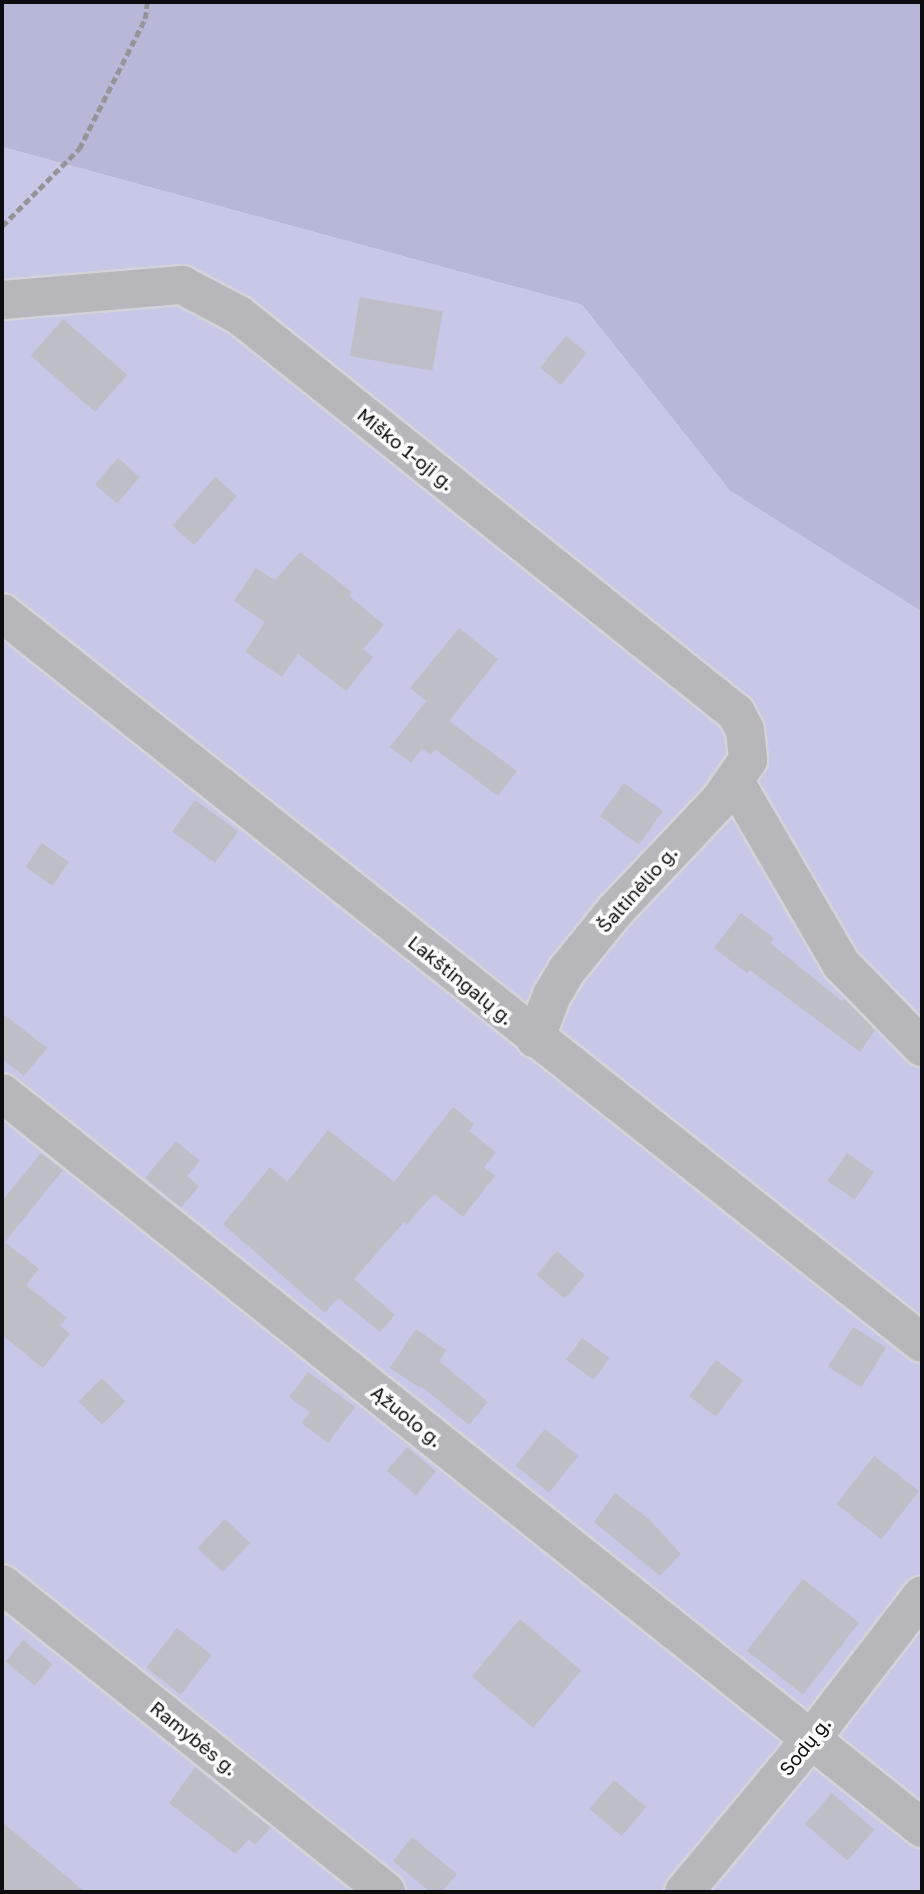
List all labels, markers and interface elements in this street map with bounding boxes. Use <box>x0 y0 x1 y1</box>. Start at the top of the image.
street label: Miško 1-oji g. <box>353 403 459 495</box>
street label: Šaltinėlio g. <box>592 841 682 937</box>
street label: Lakštingalų g. <box>404 931 518 1029</box>
street label: Ąžuolo g. <box>367 1380 447 1452</box>
street label: Ramybės g. <box>146 1696 242 1780</box>
street label: Sodų g. <box>774 1712 836 1780</box>

